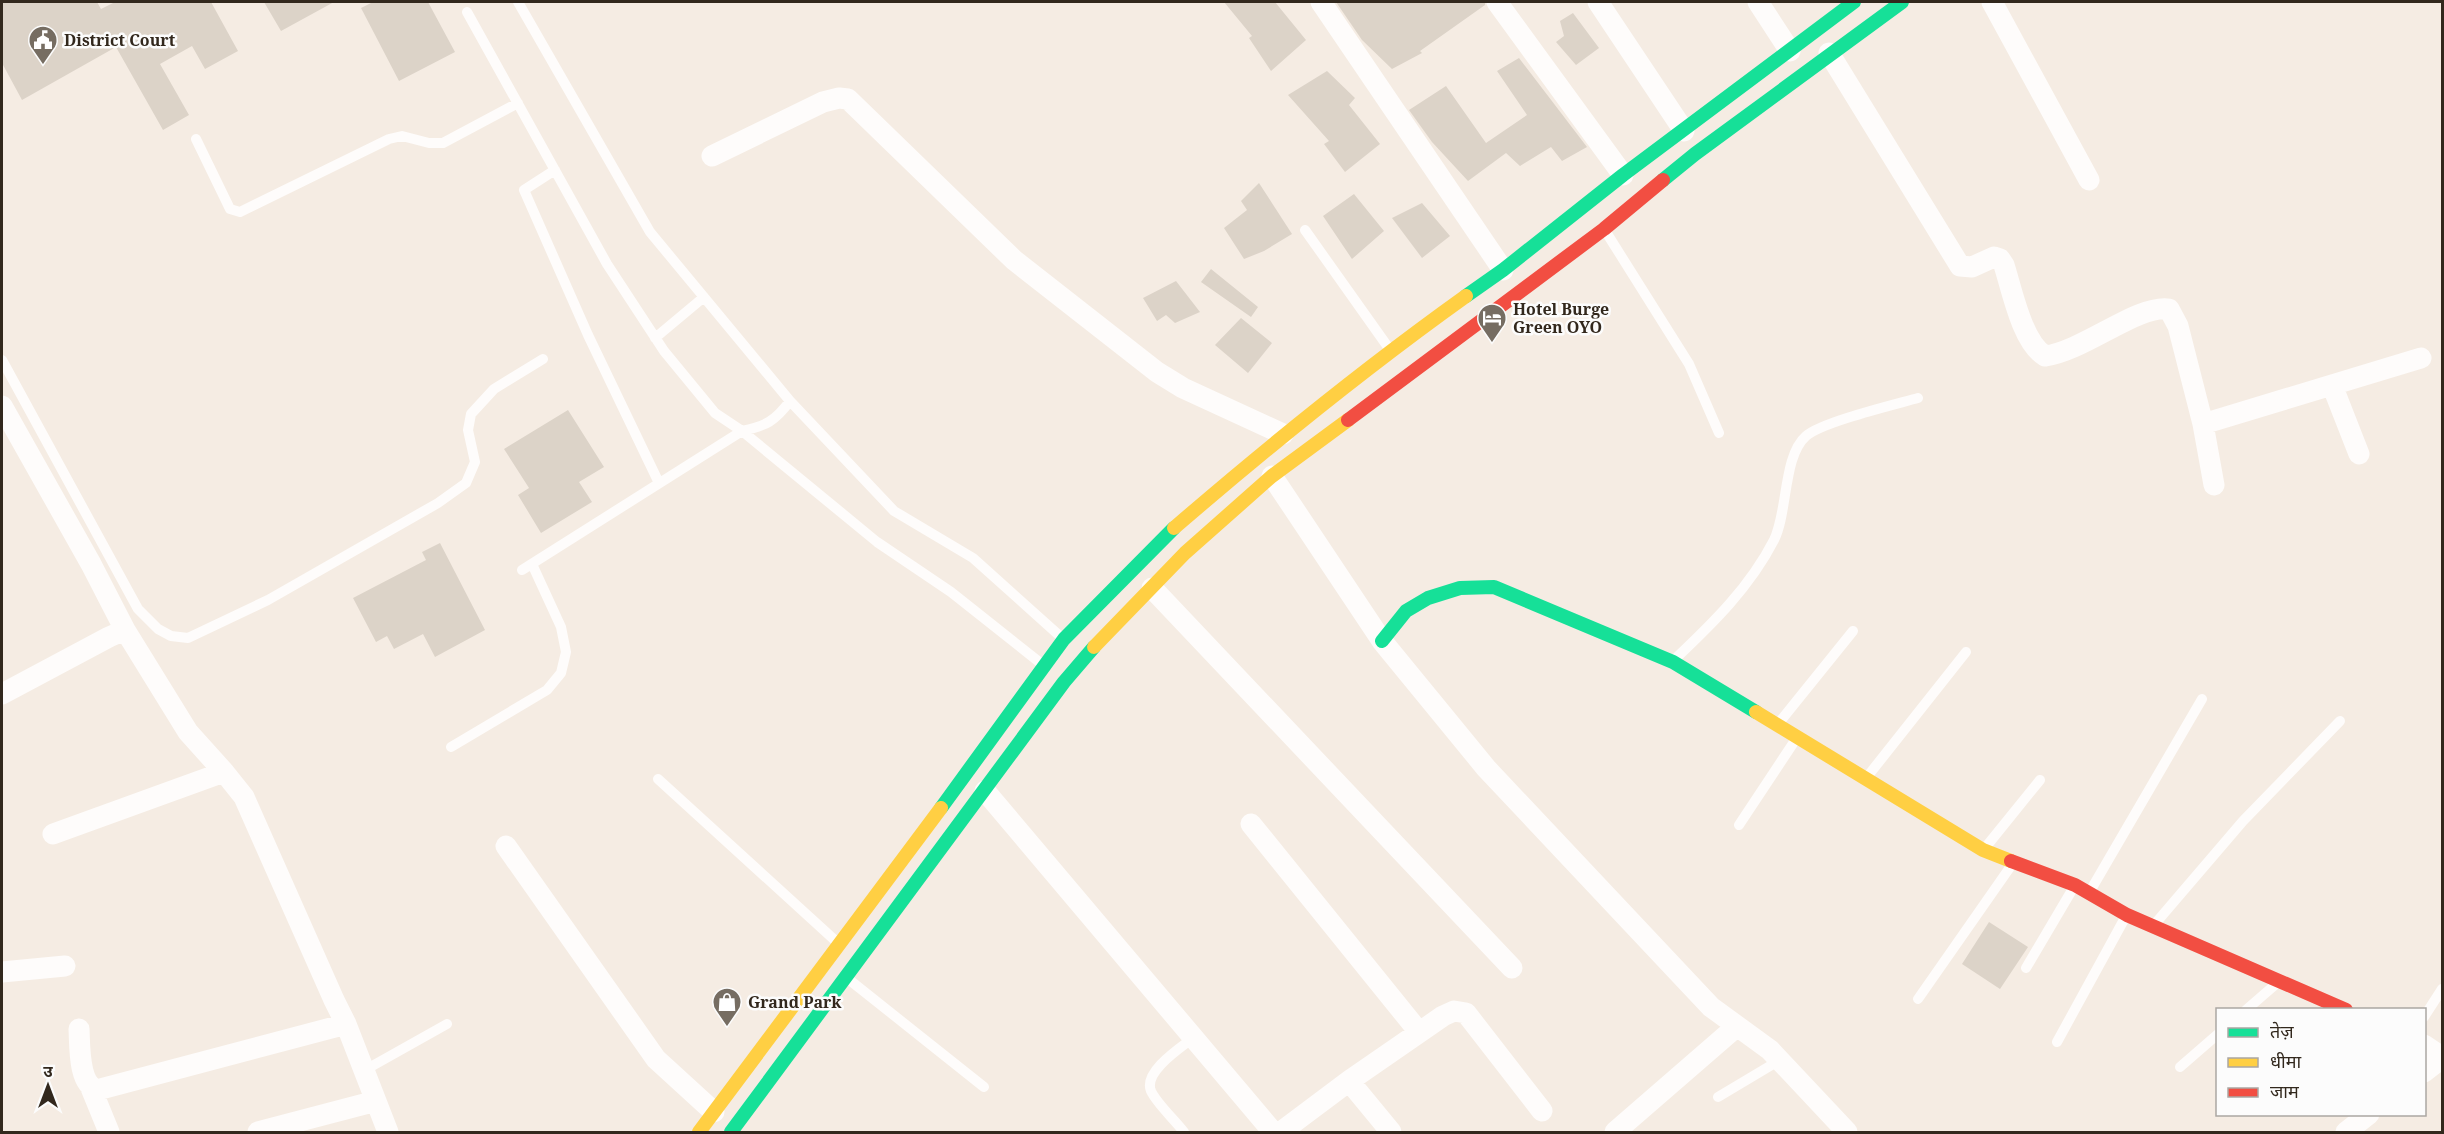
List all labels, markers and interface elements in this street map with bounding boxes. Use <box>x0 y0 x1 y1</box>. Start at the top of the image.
public building icon: District Court <box>27 24 59 66</box>
place label: District Court <box>64 29 176 51</box>
place label: Hotel Burge Green OYO <box>1513 298 1609 338</box>
hotel icon: Hotel Burge Green OYO <box>1476 302 1508 344</box>
shop icon: Grand Park <box>711 986 743 1028</box>
place label: Grand Park <box>748 991 842 1013</box>
legend <box>2216 1008 2426 1116</box>
text: तेज़ <box>2270 1019 2294 1043</box>
text: धीमा <box>2270 1049 2301 1073</box>
north arrow <box>18 1056 78 1116</box>
text: उ <box>43 1060 53 1082</box>
text: जाम <box>2270 1079 2300 1103</box>

